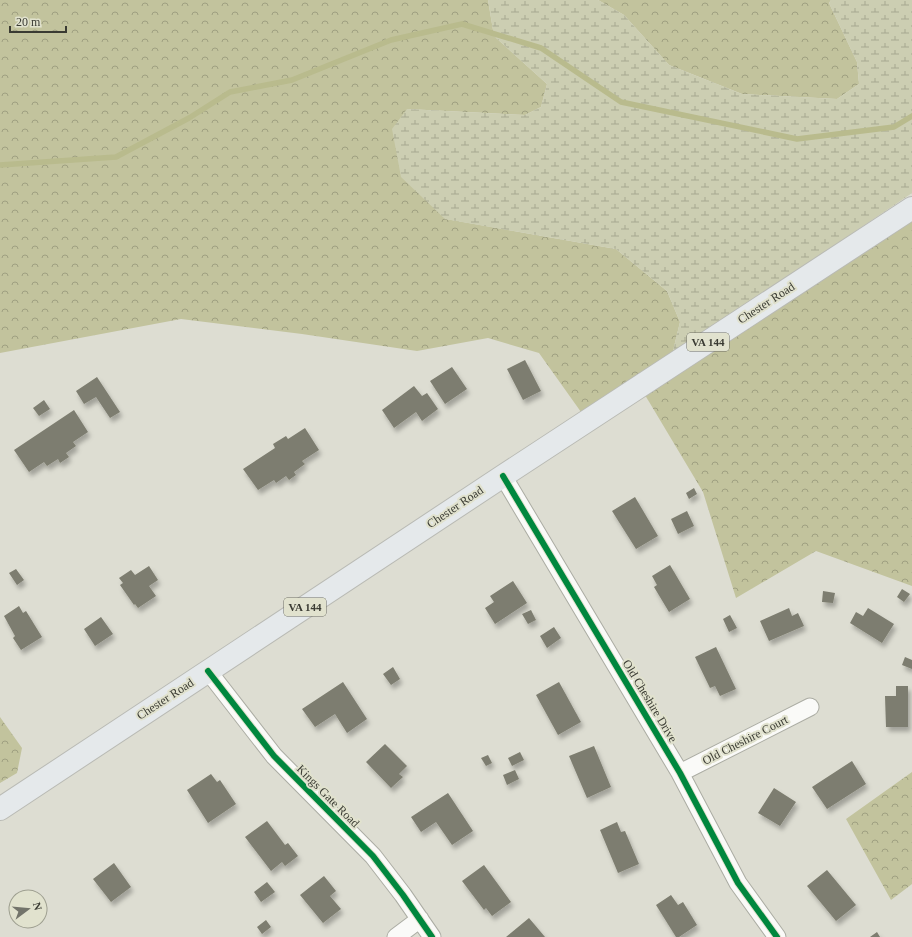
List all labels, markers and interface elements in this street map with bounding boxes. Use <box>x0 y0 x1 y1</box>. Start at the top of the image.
scale bar <box>10 8 66 34</box>
text: 20 m <box>16 15 41 29</box>
street label: Chester Road <box>735 279 797 327</box>
road number: VA 144 <box>687 333 729 351</box>
street label: Chester Road <box>424 483 486 531</box>
road number: VA 144 <box>284 598 326 616</box>
street label: Old Cheshire Drive <box>620 657 680 745</box>
street label: Chester Road <box>134 675 196 723</box>
street label: Old Cheshire Court <box>700 712 791 768</box>
street label: Kings Gate Road <box>294 762 362 830</box>
north arrow <box>8 889 48 929</box>
text: N <box>31 901 44 912</box>

